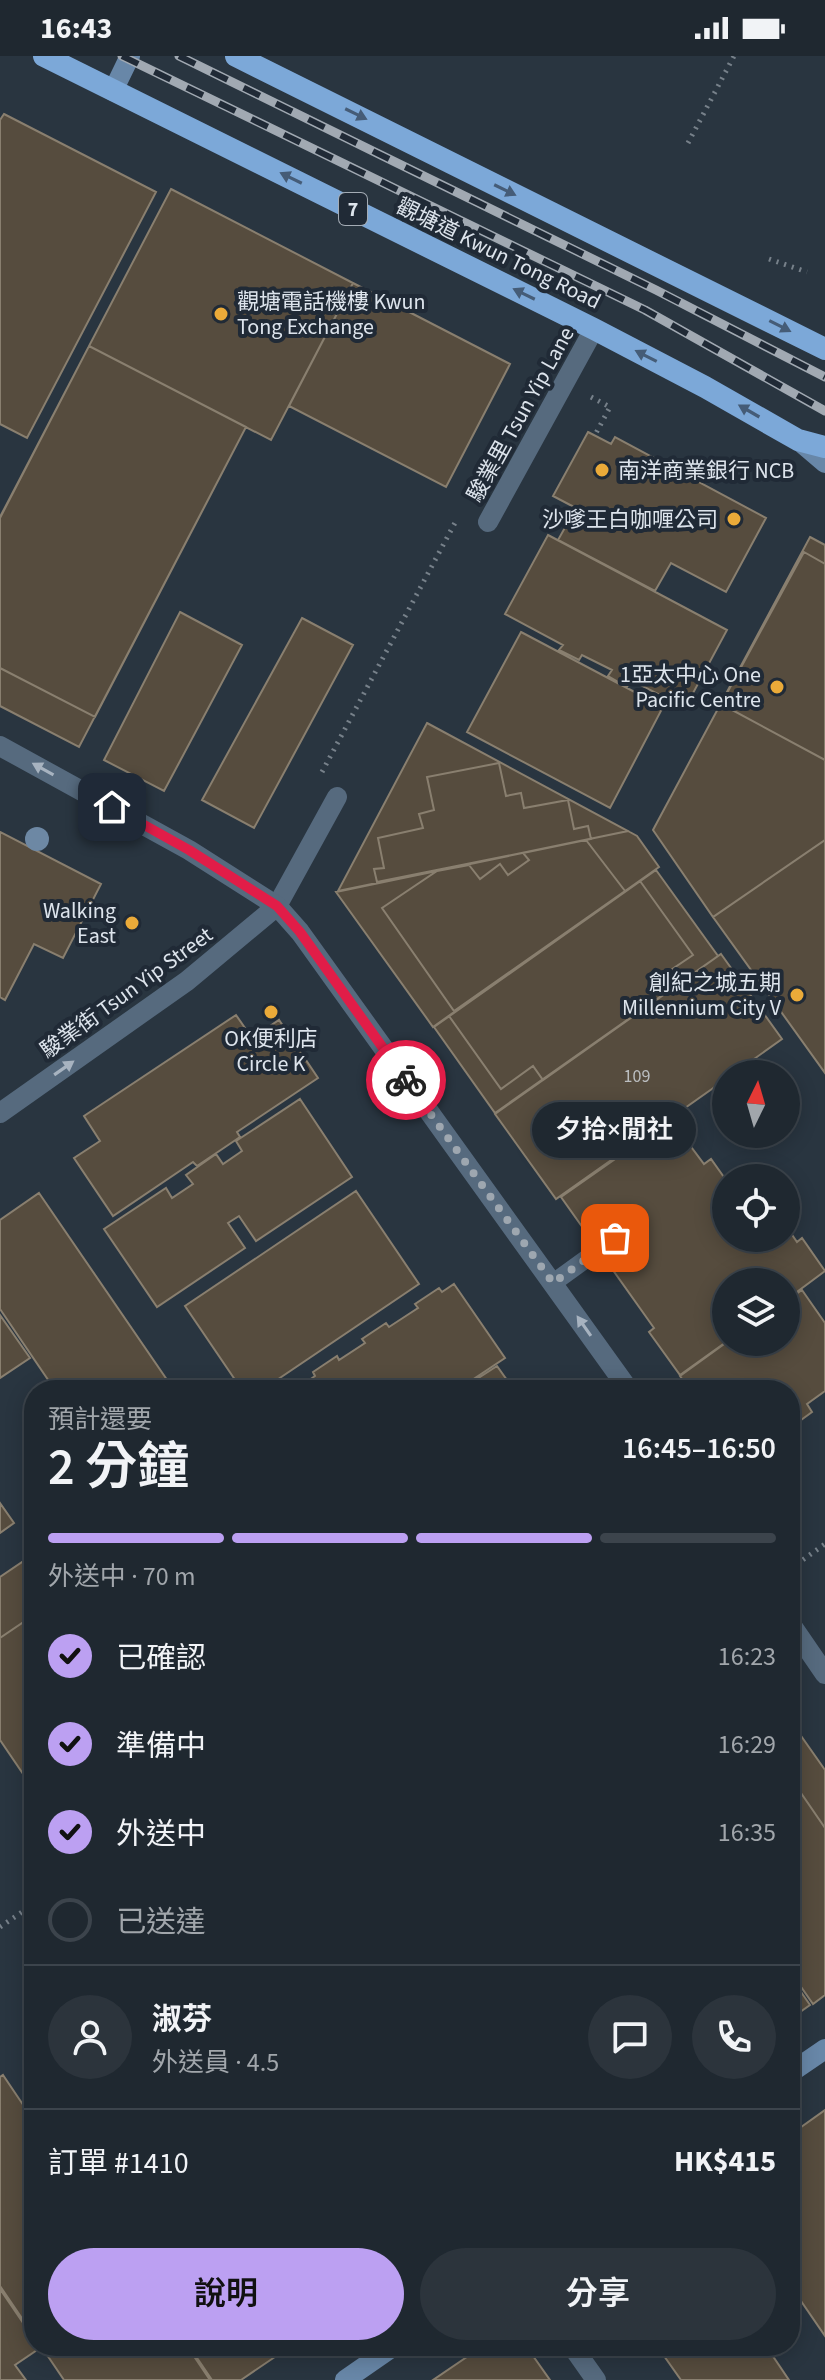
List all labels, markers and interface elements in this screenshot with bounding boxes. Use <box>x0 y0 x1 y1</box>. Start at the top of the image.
text: 16:43 <box>40 7 112 50</box>
one-way arrow <box>345 108 368 121</box>
one-way arrow <box>280 172 303 185</box>
one-way arrow <box>494 183 517 197</box>
street label: 觀塘道 Kwun Tong Road <box>391 190 606 317</box>
road number: 7 <box>339 193 367 225</box>
place label: 觀塘電話機樓 Kwun Tong Exchange <box>237 286 426 343</box>
one-way arrow <box>512 287 535 301</box>
marker: 觀塘電話機樓 Kwun Tong Exchange <box>212 305 230 323</box>
one-way arrow <box>769 319 792 333</box>
street label: 駿業里 Tsun Yip Lane <box>459 321 582 508</box>
one-way arrow <box>635 350 658 363</box>
one-way arrow <box>738 405 760 419</box>
place label: 南洋商業銀行 NCB <box>618 455 794 487</box>
marker: 南洋商業銀行 NCB <box>593 461 611 479</box>
place label: 沙嗲王白咖喱公司 <box>542 504 718 536</box>
marker: 沙嗲王白咖喱公司 <box>725 510 743 528</box>
place label: 1亞太中心 One Pacific Centre <box>620 659 761 716</box>
marker: 1亞太中心 One Pacific Centre <box>768 678 786 696</box>
one-way arrow <box>31 762 54 776</box>
pin <box>78 773 146 841</box>
icon: home <box>90 785 134 829</box>
place label: Walking East <box>43 895 117 952</box>
marker: Walking East <box>123 914 141 932</box>
street label: 駿業街 Tsun Yip Street <box>34 919 220 1066</box>
place label: 創紀之城五期 Millennium City V <box>622 967 782 1024</box>
marker: 創紀之城五期 Millennium City V <box>788 986 806 1004</box>
marker: OK便利店 Circle K <box>262 1003 280 1021</box>
place label: OK便利店 Circle K <box>224 1023 318 1080</box>
courier <box>366 1040 446 1120</box>
icon: bike <box>384 1058 428 1102</box>
north arrow <box>712 1060 800 1148</box>
map controls <box>712 1060 800 1356</box>
one-way arrow <box>53 1061 74 1076</box>
house number: 109 <box>624 1064 650 1089</box>
callout: 夕拾×閒社 <box>533 1102 697 1158</box>
text: 夕拾×閒社 <box>555 1111 673 1148</box>
button: locate <box>712 1164 800 1252</box>
pin <box>581 1204 649 1272</box>
icon: bag <box>593 1216 637 1260</box>
button: layers <box>712 1268 800 1356</box>
one-way arrow <box>577 1316 592 1337</box>
text: 預計還要 <box>48 1401 152 1438</box>
text: 16:45–16:50 <box>622 1427 776 1470</box>
text: 2 分鐘 <box>48 1431 189 1505</box>
text: 外送中 · 70 m <box>48 1558 195 1595</box>
icon: check <box>48 1634 92 1678</box>
text: 已確認 <box>116 1637 206 1680</box>
text: 16:23 <box>718 1638 776 1675</box>
icon: check <box>48 1722 92 1766</box>
text: 準備中 <box>116 1725 206 1768</box>
text: 16:29 <box>718 1726 776 1763</box>
icon: check <box>48 1810 92 1854</box>
text: 外送中 <box>116 1813 206 1856</box>
text: 16:35 <box>718 1814 776 1851</box>
text: 已送達 <box>116 1901 206 1944</box>
button: person <box>48 1995 132 2079</box>
button: chat <box>588 1995 672 2079</box>
button: phone <box>692 1995 776 2079</box>
text: 淑芬 <box>152 1998 212 2041</box>
text: 外送員 · 4.5 <box>152 2044 279 2081</box>
text: HK$415 <box>674 2140 776 2183</box>
text: 訂單 #1410 <box>48 2142 189 2185</box>
button: 說明 <box>48 2248 404 2340</box>
button: 分享 <box>420 2248 776 2340</box>

